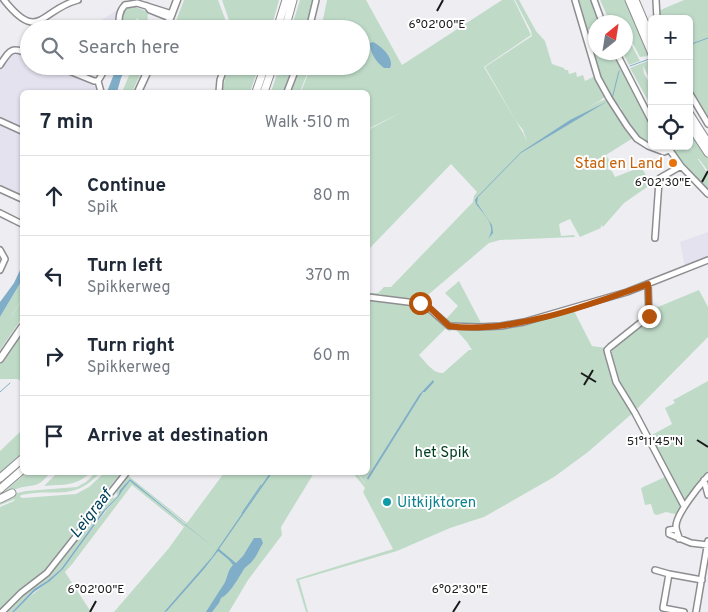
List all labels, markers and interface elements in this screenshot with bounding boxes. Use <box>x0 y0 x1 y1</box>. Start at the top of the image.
north arrow <box>588 15 633 60</box>
map controls <box>648 15 693 150</box>
button: + <box>648 15 693 60</box>
text: 6°02'00"E <box>408 17 466 33</box>
search box <box>20 20 370 75</box>
icon: search <box>38 34 66 62</box>
text: Search here <box>78 36 180 60</box>
button: − <box>648 60 693 105</box>
button: locate <box>648 105 693 150</box>
text: 7 min <box>40 109 93 136</box>
text: Walk · 510 m <box>265 113 350 133</box>
place label: Stad en Land <box>575 155 663 174</box>
marker: Stad en Land <box>667 157 679 169</box>
text: Continue <box>87 174 166 198</box>
text: 6°02'30"E <box>635 175 691 191</box>
icon: ahead <box>40 182 68 210</box>
text: 80 m <box>313 186 350 206</box>
text: Spik <box>87 198 118 218</box>
text: Turn left <box>87 254 163 278</box>
icon: left <box>40 262 68 290</box>
text: 370 m <box>305 266 350 286</box>
text: Spikkerweg <box>87 278 170 298</box>
route start <box>409 292 432 315</box>
route end <box>638 305 661 328</box>
text: Turn right <box>87 334 175 358</box>
icon: right <box>40 342 68 370</box>
text: 60 m <box>313 346 350 366</box>
text: Spikkerweg <box>87 358 170 378</box>
icon: arrive <box>40 422 68 450</box>
text: Arrive at destination <box>87 424 268 448</box>
text: 51°11'45"N <box>627 434 683 450</box>
park label: het Spik <box>414 444 470 463</box>
water label: Leigraaf <box>66 484 118 543</box>
place label: Uitkijktoren <box>397 494 476 513</box>
marker: Uitkijktoren <box>381 496 393 508</box>
text: 6°02'00"E <box>67 582 125 598</box>
text: 6°02'30"E <box>432 582 488 598</box>

